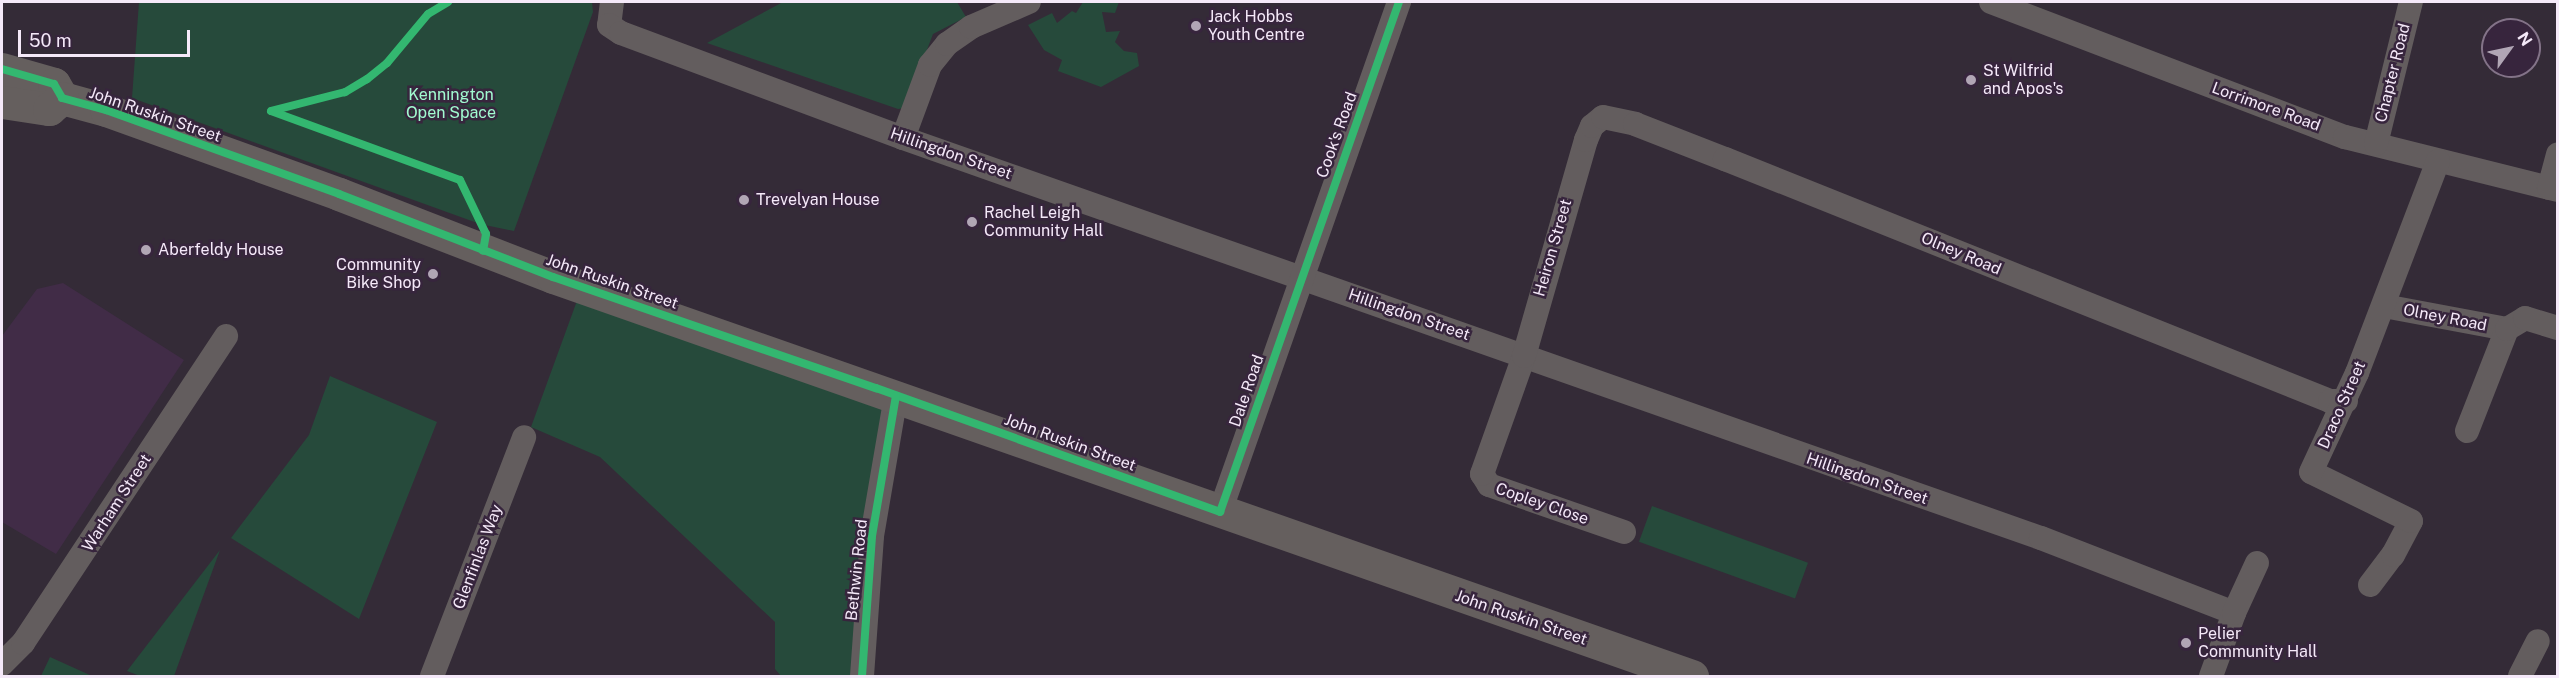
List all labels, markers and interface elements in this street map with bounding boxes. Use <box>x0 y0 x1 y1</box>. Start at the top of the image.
place label: Jack Hobbs Youth Centre <box>1208 7 1305 45</box>
scale bar <box>21 18 194 56</box>
north arrow <box>2481 18 2541 78</box>
marker: Jack Hobbs Youth Centre <box>1189 19 1203 33</box>
street label: Chapter Road <box>2371 22 2415 124</box>
text: N <box>2513 29 2536 49</box>
text: 50 m <box>29 30 72 51</box>
place label: St Wilfrid and Apos's <box>1983 61 2063 99</box>
marker: St Wilfrid and Apos's <box>1964 73 1978 87</box>
street label: Lorrimore Road <box>2209 78 2323 136</box>
street label: John Ruskin Street <box>86 83 224 147</box>
park label: Kennington Open Space <box>406 85 496 123</box>
street label: Cook's Road <box>1313 89 1361 181</box>
street label: Hillingdon Street <box>888 124 1014 184</box>
place label: Trevelyan House <box>756 190 879 210</box>
marker: Trevelyan House <box>737 193 751 207</box>
street label: Heiron Street <box>1530 197 1576 299</box>
place label: Rachel Leigh Community Hall <box>984 203 1103 241</box>
marker: Rachel Leigh Community Hall <box>965 215 979 229</box>
street label: Olney Road <box>1918 229 2004 279</box>
place label: Aberfeldy House <box>158 240 284 260</box>
marker: Aberfeldy House <box>139 243 153 257</box>
street label: John Ruskin Street <box>543 250 681 314</box>
place label: Community Bike Shop <box>336 255 421 293</box>
marker: Community Bike Shop <box>426 267 440 281</box>
street label: Hillingdon Street <box>1346 285 1472 345</box>
street label: Olney Road <box>2401 300 2489 336</box>
street label: Dale Road <box>1226 352 1268 430</box>
street label: Draco Street <box>2314 358 2370 452</box>
street label: John Ruskin Street <box>1002 410 1138 476</box>
street label: Hillingdon Street <box>1804 449 1930 509</box>
street label: Warham Street <box>78 451 156 555</box>
street label: Copley Close <box>1493 479 1591 529</box>
street label: Glenfinlas Way <box>449 502 507 612</box>
street label: Bethwin Road <box>842 518 872 622</box>
street label: John Ruskin Street <box>1452 586 1590 650</box>
place label: Pelier Community Hall <box>2198 624 2317 662</box>
marker: Pelier Community Hall <box>2179 636 2193 650</box>

